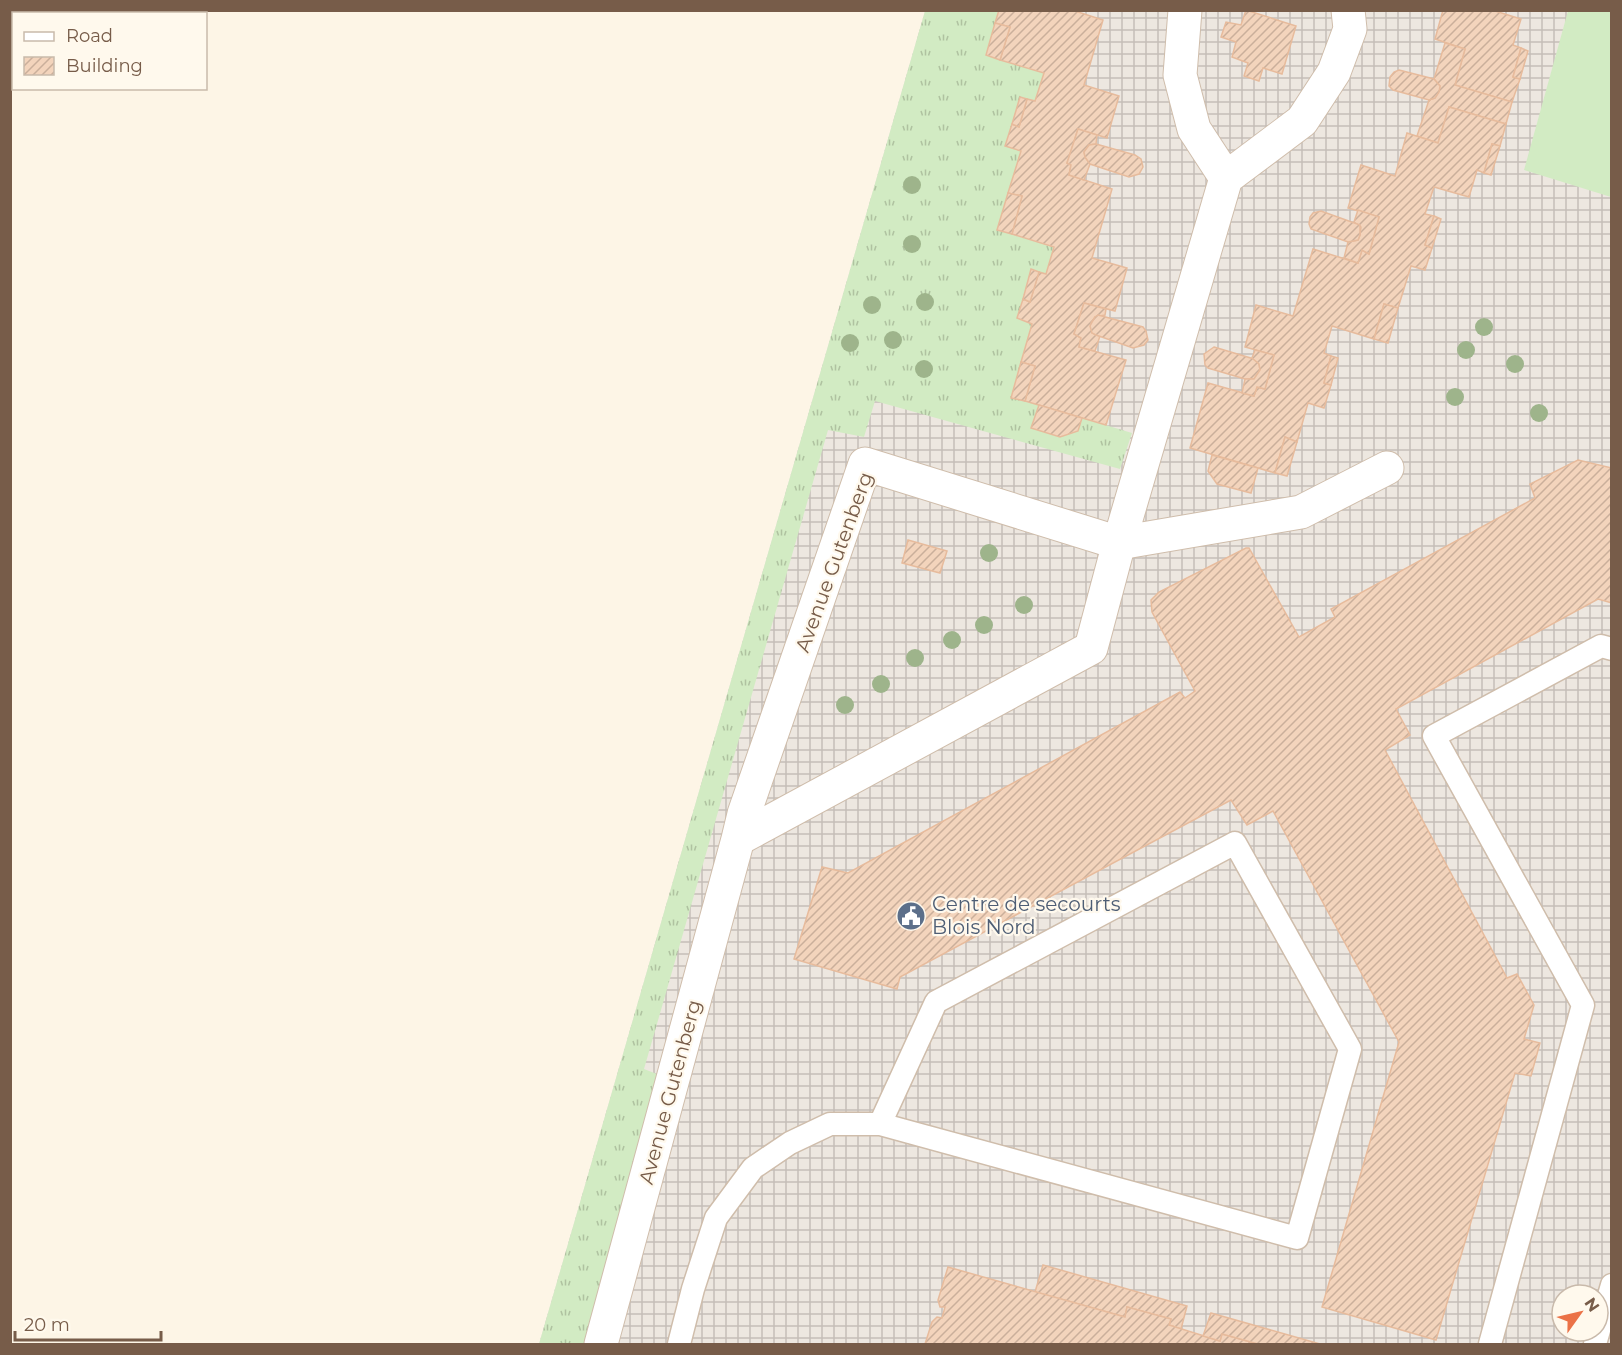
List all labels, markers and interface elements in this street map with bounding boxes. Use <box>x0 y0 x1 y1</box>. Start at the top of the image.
legend <box>12 12 207 90</box>
text: Road <box>66 25 113 47</box>
text: Building <box>66 55 143 77</box>
street label: Avenue Gutenberg <box>790 469 878 655</box>
place label: Centre de secourts Blois Nord <box>932 892 1121 939</box>
public building icon: Centre de secourts Blois Nord <box>895 900 927 932</box>
street label: Avenue Gutenberg <box>634 997 706 1187</box>
north arrow <box>1550 1283 1610 1343</box>
text: N <box>1581 1294 1604 1316</box>
scale bar <box>15 1304 160 1342</box>
text: 20 m <box>24 1314 70 1336</box>

